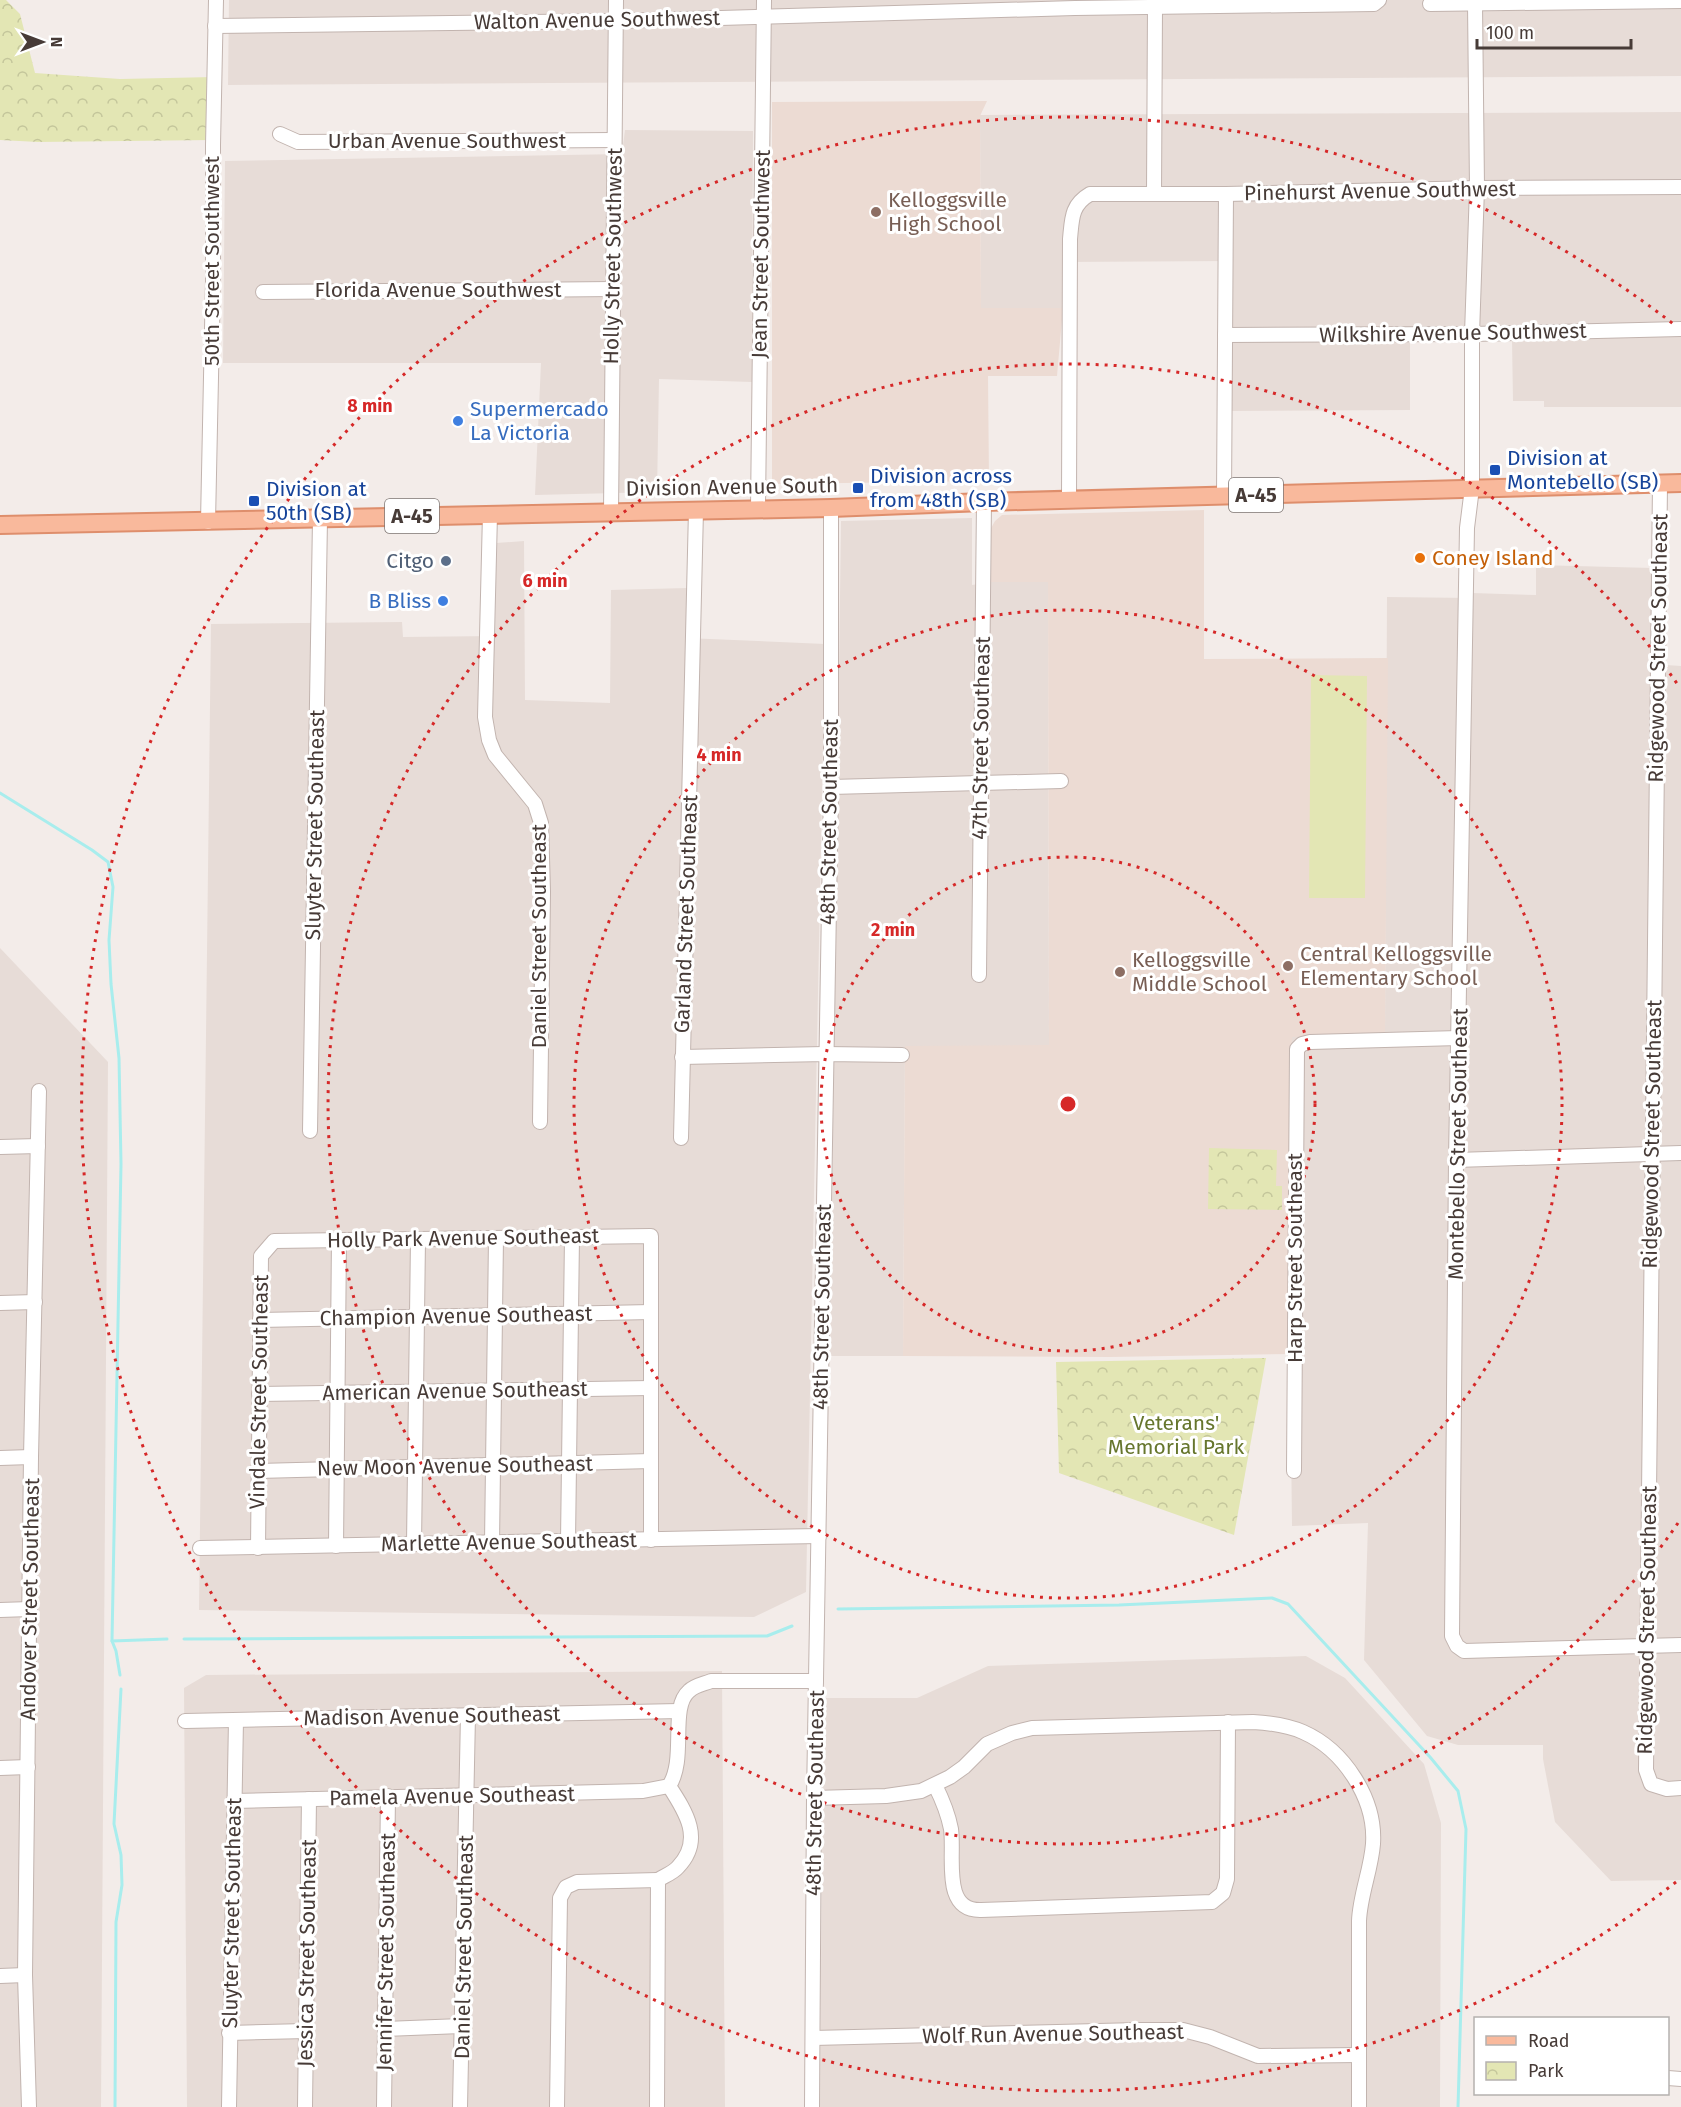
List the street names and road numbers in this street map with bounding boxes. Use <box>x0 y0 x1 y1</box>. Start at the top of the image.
street label: Walton Avenue Southwest <box>474 5 721 35</box>
street label: Urban Avenue Southwest <box>328 128 567 154</box>
street label: Holly Street Southwest <box>598 147 628 365</box>
street label: Jean Street Southwest <box>746 149 776 359</box>
street label: 50th Street Southwest <box>199 156 225 366</box>
street label: Pinehurst Avenue Southwest <box>1244 176 1517 206</box>
street label: Florida Avenue Southwest <box>315 277 562 303</box>
street label: Wilkshire Avenue Southwest <box>1319 318 1587 348</box>
street label: Division Avenue South <box>625 472 839 502</box>
road number: A-45 <box>1229 478 1283 512</box>
road number: A-45 <box>385 499 439 533</box>
street label: Ridgewood Street Southeast <box>1643 513 1673 783</box>
street label: 47th Street Southeast <box>966 636 996 840</box>
street label: Sluyter Street Southeast <box>300 709 330 941</box>
street label: 48th Street Southeast <box>814 718 844 925</box>
street label: Garland Street Southeast <box>669 794 703 1034</box>
street label: Daniel Street Southeast <box>526 823 552 1048</box>
street label: Ridgewood Street Southeast <box>1637 999 1667 1269</box>
street label: Montebello Street Southeast <box>1443 1007 1473 1280</box>
street label: Harp Street Southeast <box>1282 1153 1308 1363</box>
street label: 48th Street Southeast <box>807 1203 837 1410</box>
street label: Holly Park Avenue Southeast <box>327 1223 600 1253</box>
street label: Vindale Street Southeast <box>244 1274 274 1510</box>
street label: Champion Avenue Southeast <box>319 1301 593 1331</box>
street label: American Avenue Southeast <box>322 1376 588 1406</box>
street label: New Moon Avenue Southeast <box>317 1451 594 1481</box>
street label: Andover Street Southeast <box>15 1477 45 1721</box>
street label: Ridgewood Street Southeast <box>1632 1485 1662 1755</box>
street label: Marlette Avenue Southeast <box>381 1527 638 1557</box>
street label: 48th Street Southeast <box>800 1689 830 1896</box>
street label: Madison Avenue Southeast <box>303 1701 561 1731</box>
street label: Pamela Avenue Southeast <box>329 1781 576 1811</box>
street label: Sluyter Street Southeast <box>217 1797 247 2029</box>
street label: Jennifer Street Southeast <box>371 1832 401 2071</box>
street label: Daniel Street Southeast <box>449 1834 479 2059</box>
street label: Jessica Street Southeast <box>292 1838 322 2067</box>
street label: Wolf Run Avenue Southeast <box>922 2019 1185 2049</box>

